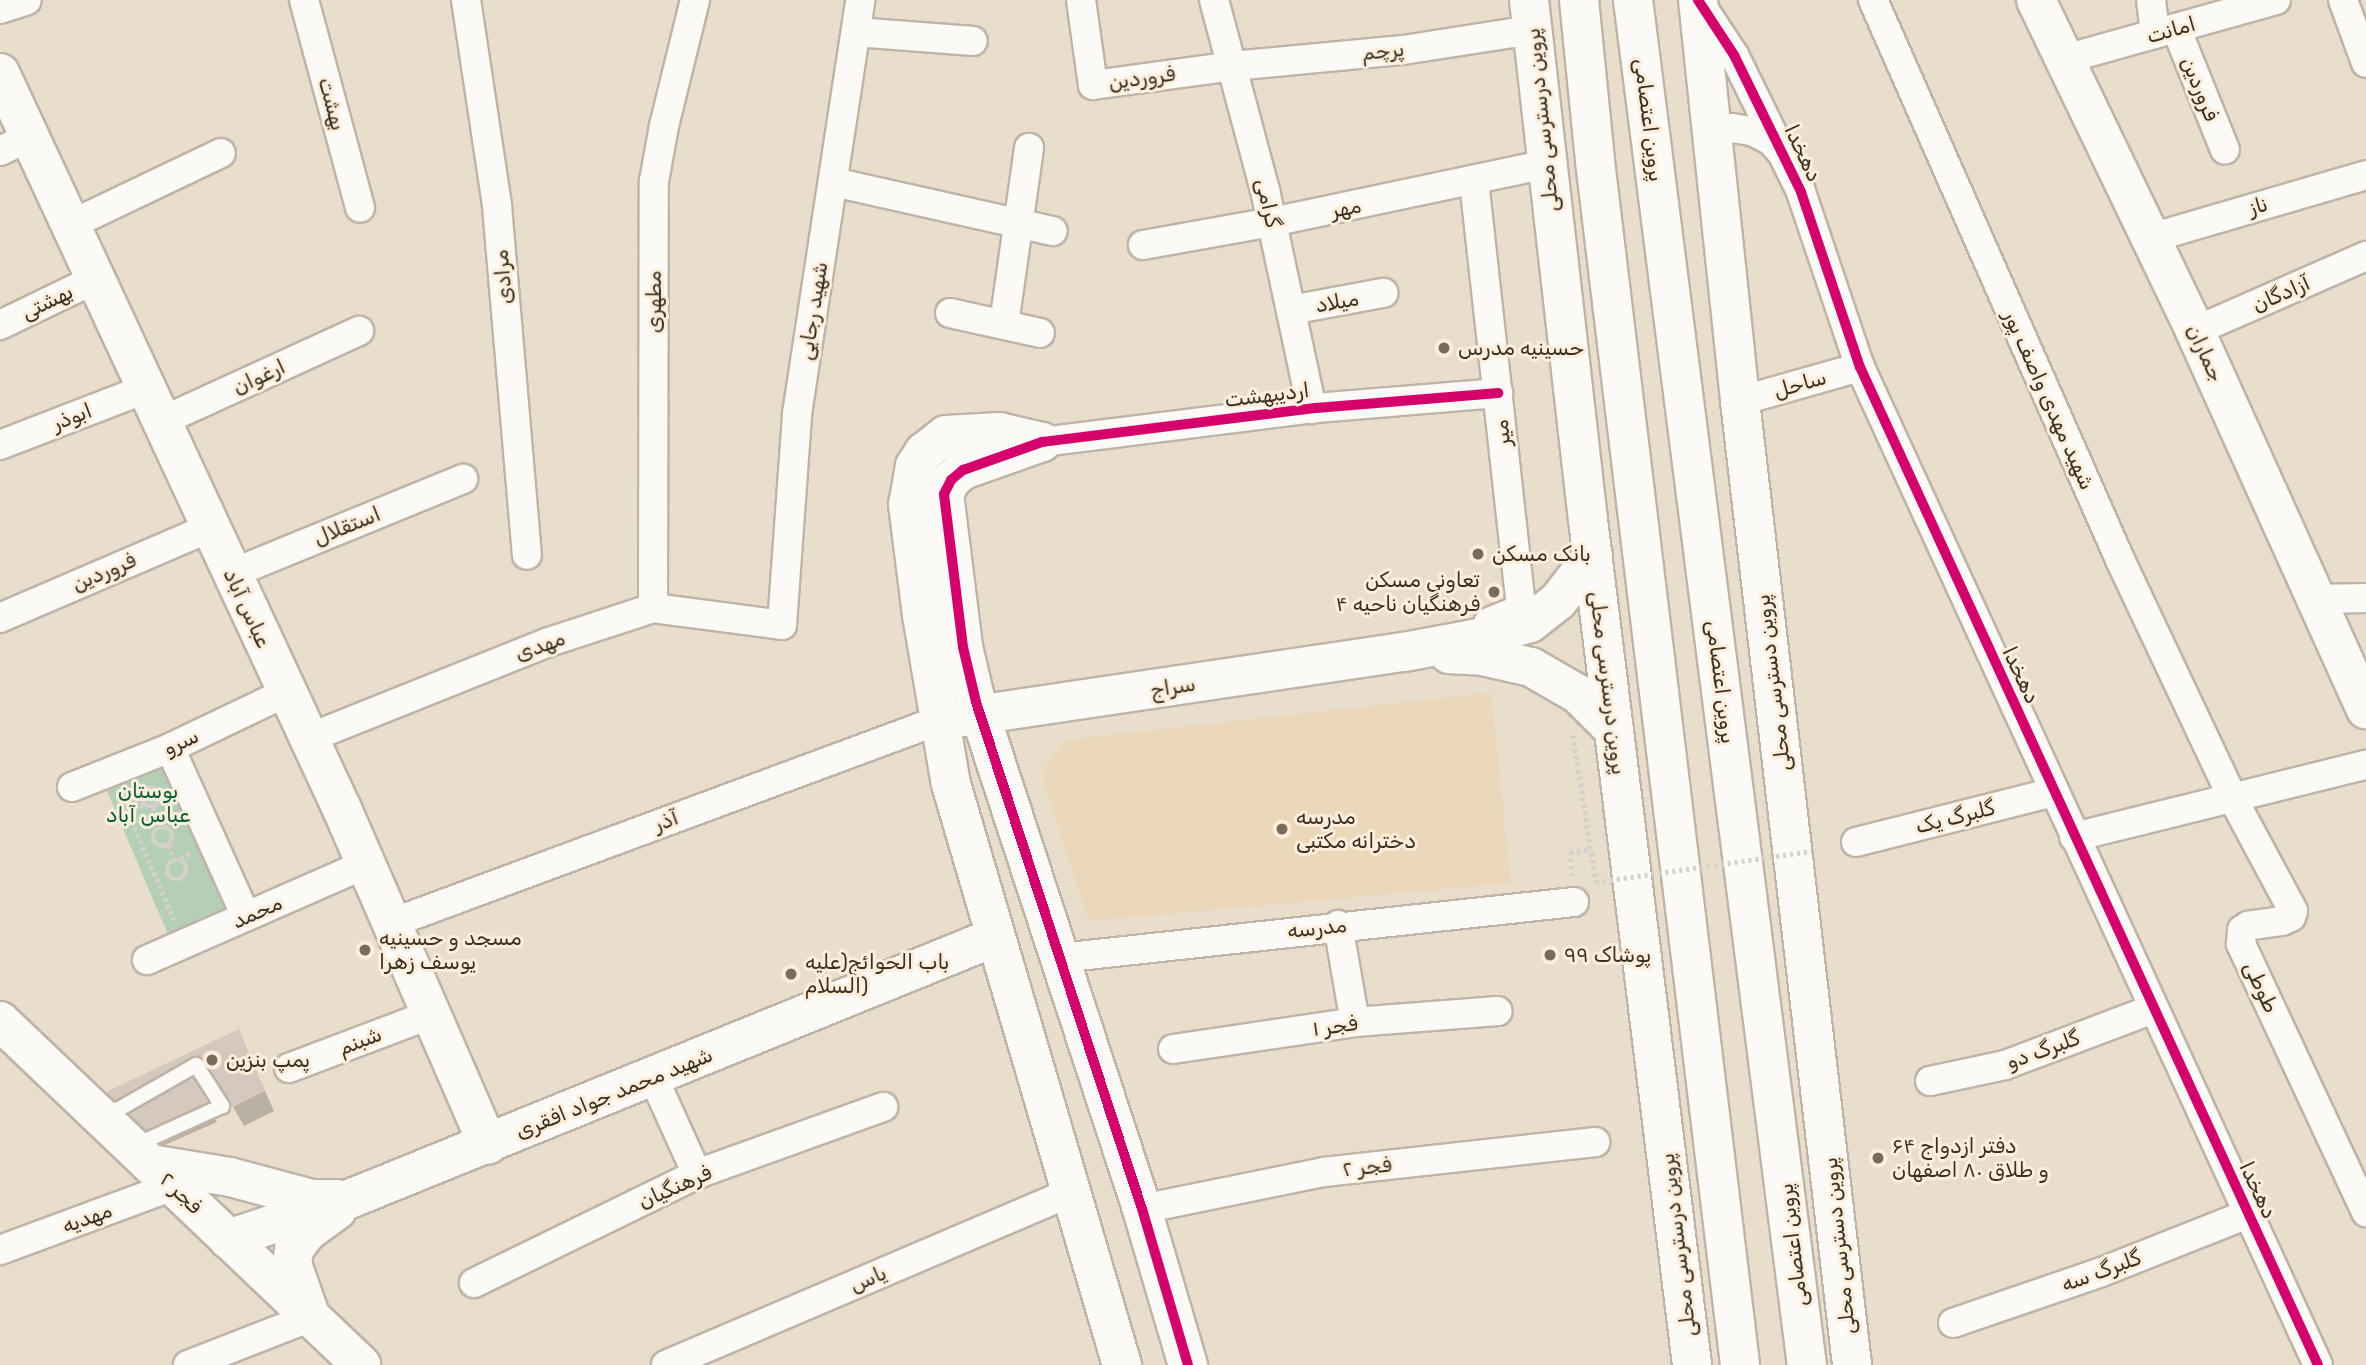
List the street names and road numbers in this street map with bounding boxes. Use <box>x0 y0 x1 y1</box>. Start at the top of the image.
street label: امانت <box>2144 11 2198 49</box>
street label: پروین درسترسی محلی <box>1520 27 1564 213</box>
street label: پرچم <box>1360 36 1406 66</box>
street label: فروردین <box>2176 53 2224 125</box>
street label: پروین اعتصامی <box>1629 57 1669 183</box>
street label: فروردین <box>1107 61 1177 95</box>
street label: بهشت <box>313 75 351 133</box>
street label: دهخدا <box>1779 120 1827 186</box>
street label: گرامی <box>1250 176 1286 230</box>
street label: ناز <box>2246 191 2270 221</box>
street label: مهر <box>1329 193 1363 223</box>
street label: مرادی <box>488 249 518 305</box>
street label: شهید رجایی <box>793 260 833 362</box>
street label: آزادگان <box>2248 270 2314 318</box>
street label: مطهری <box>641 271 667 333</box>
street label: بهشتی <box>17 279 77 325</box>
street label: میلاد <box>1313 286 1361 318</box>
street label: شهید مهدی واصف پور <box>1998 306 2100 494</box>
street label: جماران <box>2181 320 2229 386</box>
street label: ارغوان <box>229 354 289 400</box>
street label: ساحل <box>1771 364 1829 404</box>
street label: اردیبهشت <box>1223 377 1311 413</box>
street label: ابوذر <box>48 398 96 436</box>
street label: میر <box>1488 418 1516 448</box>
street label: استقلال <box>310 501 384 551</box>
street label: فروردین <box>68 547 140 597</box>
street label: عباس آباد <box>218 564 276 652</box>
street label: پروین درسترسی محلی <box>1584 590 1632 776</box>
street label: پروین دسترسی محلی <box>1750 593 1796 773</box>
street label: پروین اعتصامی <box>1701 619 1741 745</box>
street label: مهدی <box>512 625 568 667</box>
street label: دهخدا <box>1997 642 2045 708</box>
street label: سراج <box>1149 671 1197 703</box>
street label: سرو <box>159 723 203 761</box>
street label: گلبرگ یک <box>1913 795 1997 839</box>
street label: آذر <box>650 805 682 837</box>
street label: محمد <box>228 890 286 934</box>
street label: مدرسه <box>1286 912 1348 944</box>
street label: طوطی <box>2238 957 2284 1017</box>
street label: فجر ۱ <box>1311 1010 1359 1042</box>
street label: شبنم <box>335 1021 385 1061</box>
street label: گلبرگ دو <box>2003 1025 2083 1075</box>
street label: شهید محمد جواد افقری <box>512 1042 716 1144</box>
street label: فجر ۲ <box>1341 1152 1393 1182</box>
street label: پروین درسترسی محلی <box>1654 1152 1702 1338</box>
street label: پروین دسترسی محلی <box>1817 1156 1861 1336</box>
street label: دهخدا <box>2234 1157 2282 1223</box>
street label: فرهنگیان <box>634 1160 716 1214</box>
street label: فجر ۲ <box>155 1167 207 1219</box>
street label: پروین اعتصامی <box>1773 1182 1813 1308</box>
street label: مهدیه <box>59 1197 115 1239</box>
street label: گلبرگ سه <box>2058 1245 2144 1297</box>
street label: یاس <box>846 1260 890 1298</box>

